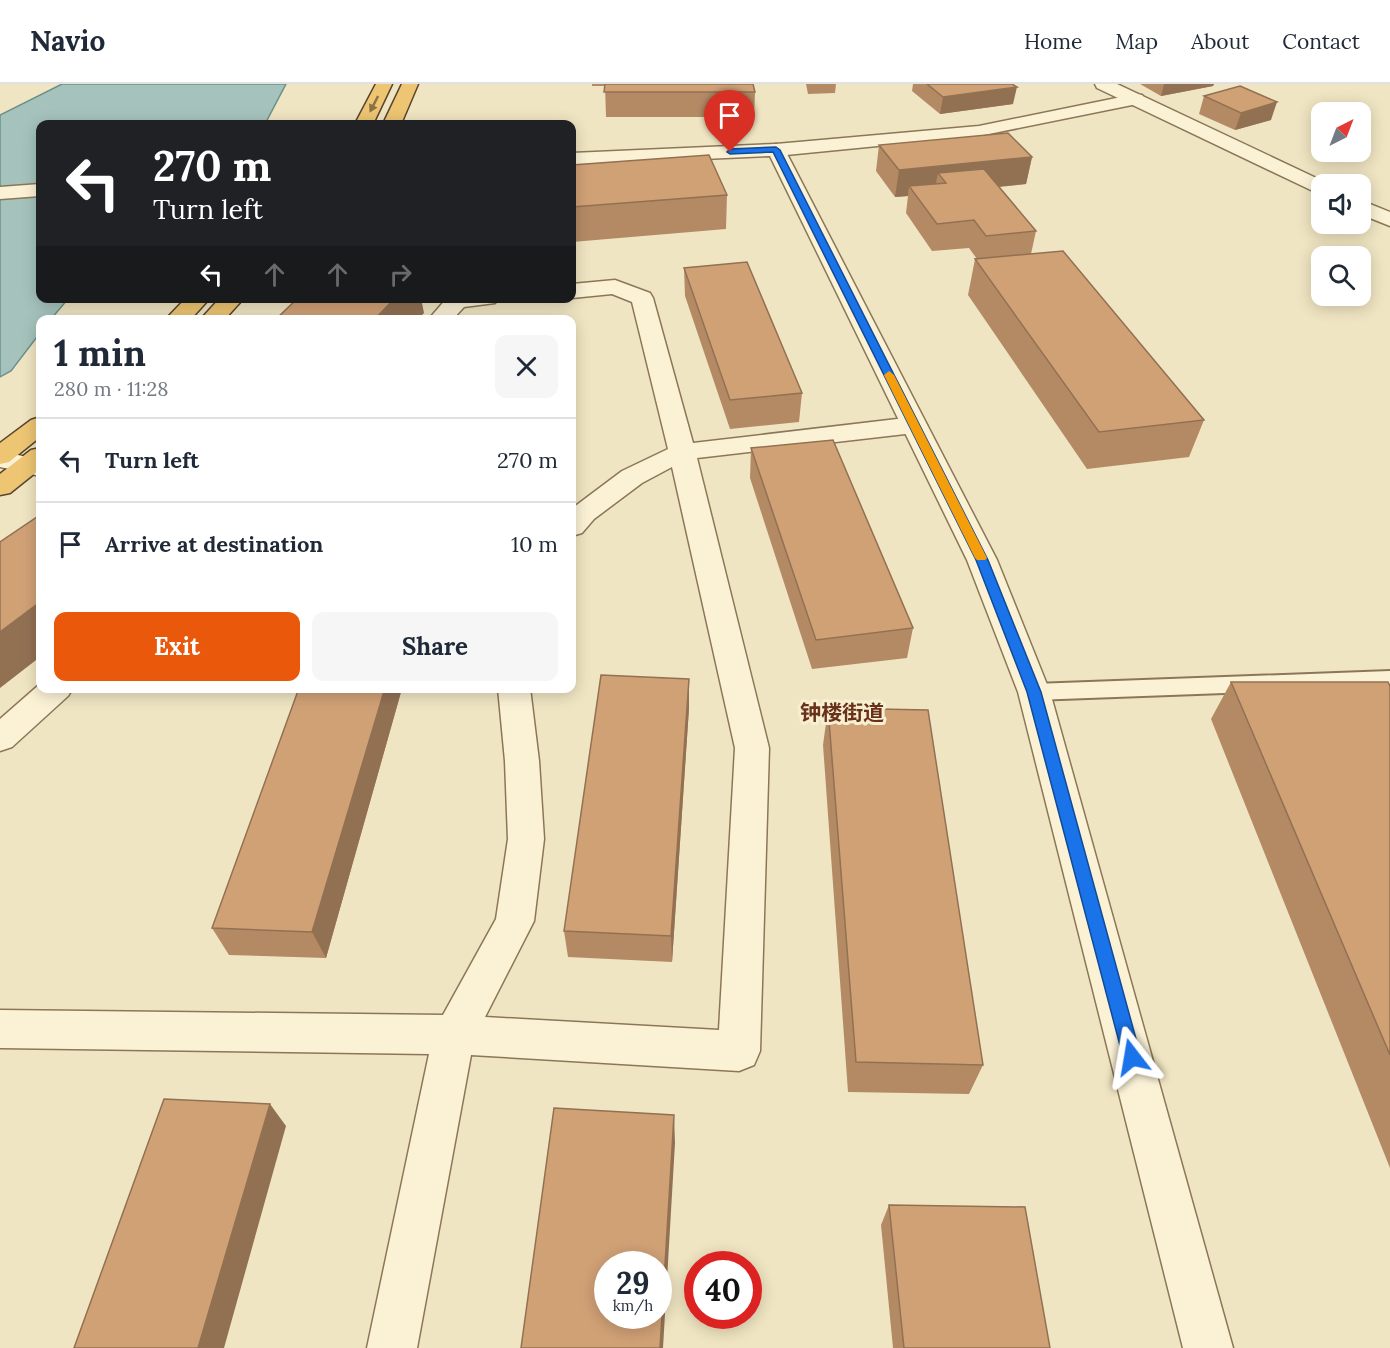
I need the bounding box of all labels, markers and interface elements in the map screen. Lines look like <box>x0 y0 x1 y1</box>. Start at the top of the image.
text: Navio <box>30 23 105 59</box>
text: Home <box>1024 28 1082 55</box>
text: Map <box>1115 28 1158 55</box>
text: About <box>1191 28 1249 55</box>
text: Contact <box>1282 28 1360 55</box>
pin <box>704 90 755 152</box>
one-way arrow <box>369 96 379 113</box>
icon: arrive <box>713 99 746 132</box>
north arrow <box>1311 102 1371 162</box>
map controls <box>1311 102 1371 306</box>
text: 270 m <box>153 139 271 193</box>
icon: left <box>54 144 132 222</box>
button: sound <box>1311 174 1371 234</box>
text: Turn left <box>153 192 263 226</box>
button: search <box>1311 246 1371 306</box>
icon: left <box>195 258 228 291</box>
icon: ahead <box>258 258 291 291</box>
icon: ahead <box>321 258 354 291</box>
icon: right <box>384 258 417 291</box>
text: 1 min <box>54 330 146 376</box>
button: close <box>495 335 558 398</box>
text: 280 m · 11:28 <box>54 376 169 401</box>
icon: left <box>54 444 87 477</box>
text: Turn left <box>105 446 199 474</box>
text: 270 m <box>497 446 558 474</box>
icon: arrive <box>54 528 87 561</box>
text: Arrive at destination <box>105 530 323 558</box>
text: 10 m <box>511 530 558 558</box>
button: Exit <box>54 612 300 681</box>
button: Share <box>312 612 558 681</box>
district label: 钟楼街道 <box>800 699 884 726</box>
position arrow <box>1100 1025 1164 1089</box>
speed limit sign: 40 <box>684 1251 762 1329</box>
text: 29 <box>616 1264 650 1302</box>
text: km/h <box>613 1296 653 1315</box>

